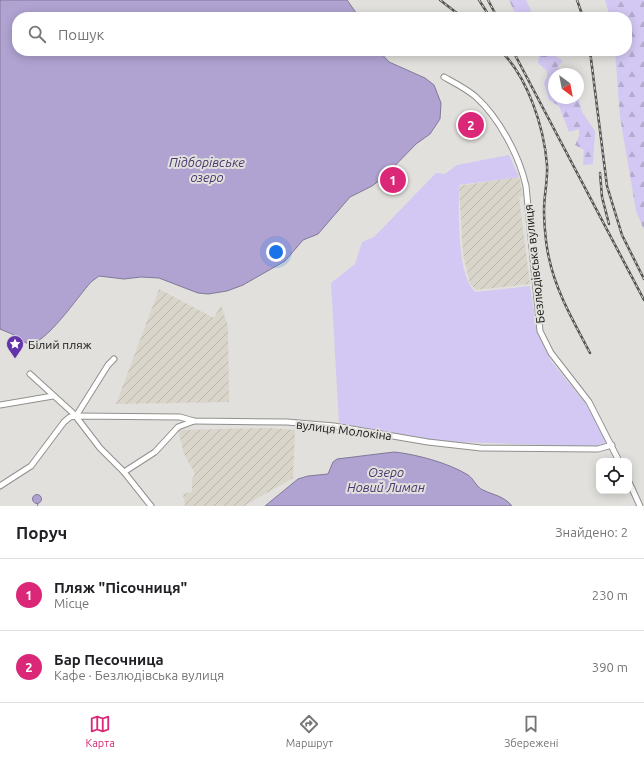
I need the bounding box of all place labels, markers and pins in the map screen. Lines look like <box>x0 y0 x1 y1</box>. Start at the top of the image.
pin: 2 <box>458 110 484 140</box>
pin: 1 <box>380 165 406 195</box>
place icon: Білий пляж <box>5 334 25 359</box>
place label: Білий пляж <box>28 338 92 351</box>

